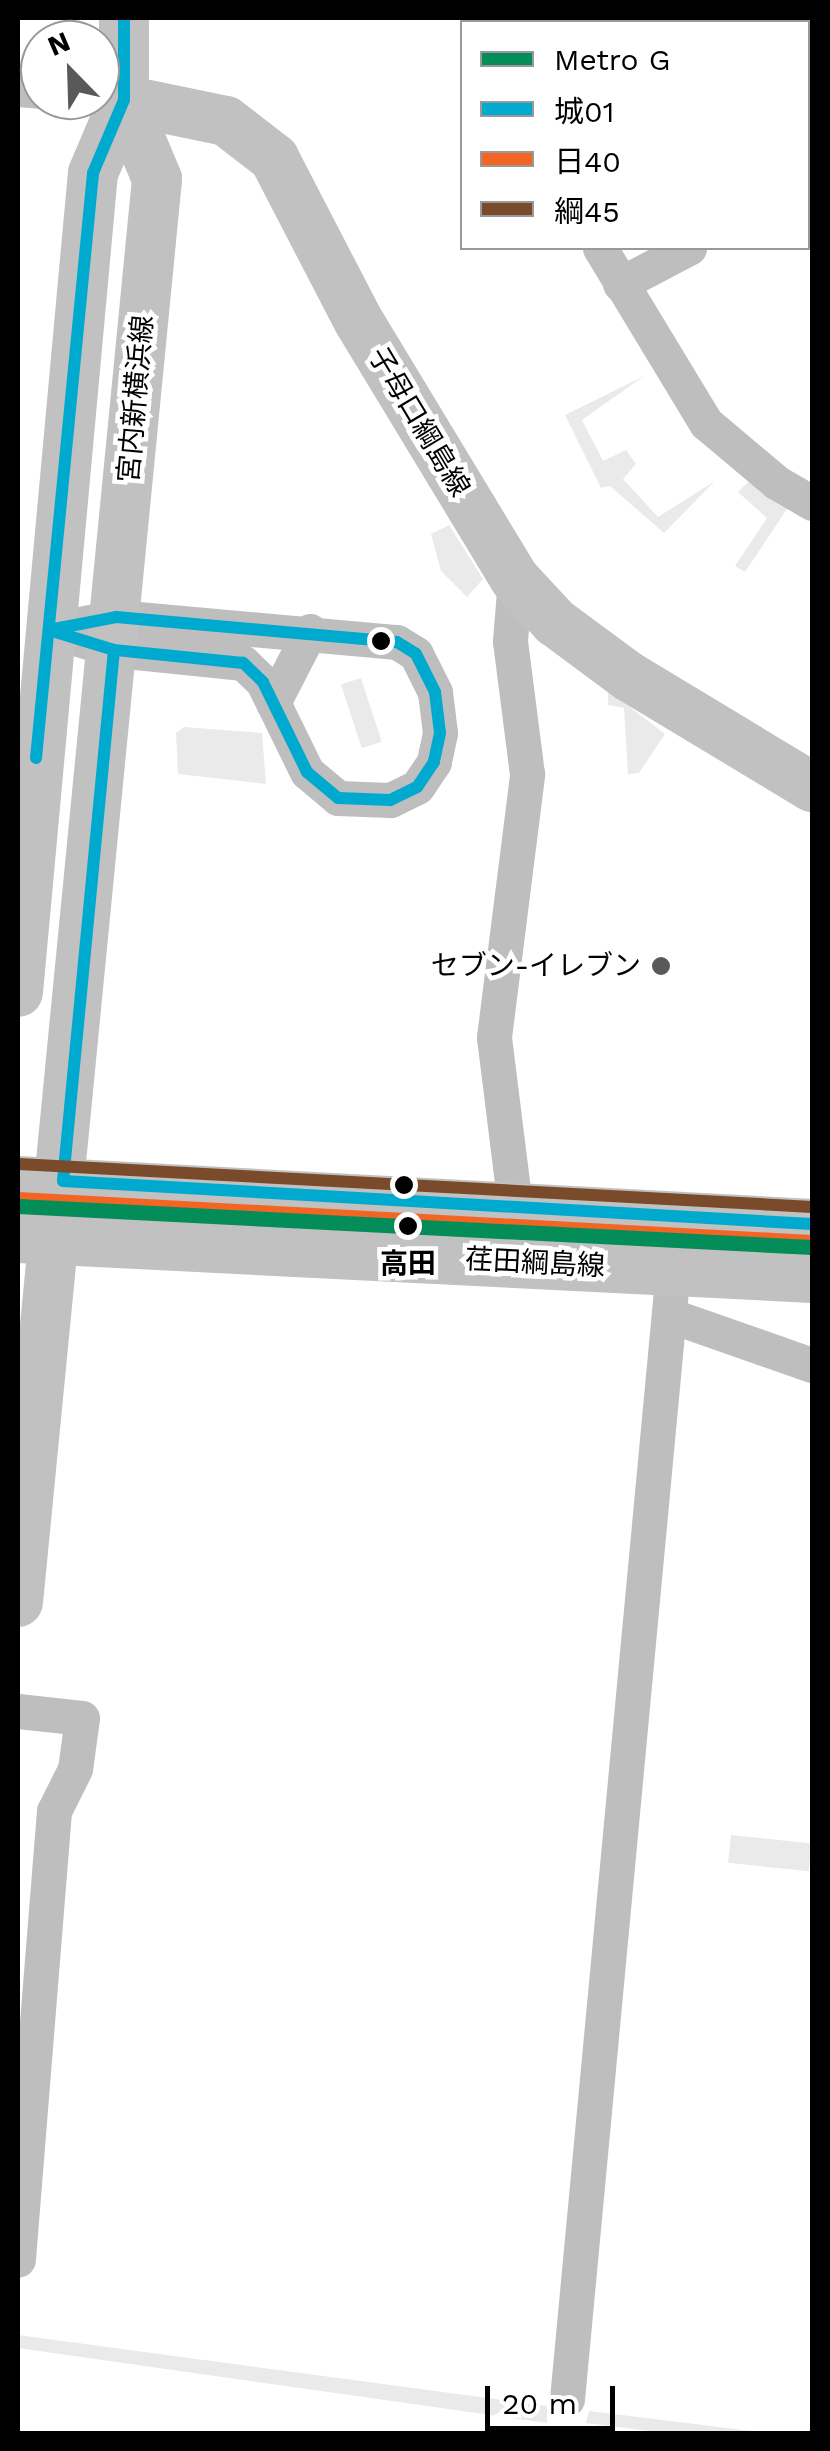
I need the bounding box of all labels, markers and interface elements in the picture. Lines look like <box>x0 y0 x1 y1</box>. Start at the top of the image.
north arrow <box>20 20 120 120</box>
legend <box>460 20 810 250</box>
text: N <box>43 25 75 63</box>
text: Metro G <box>554 42 671 77</box>
text: 城01 <box>554 94 614 129</box>
text: 日40 <box>554 144 621 179</box>
text: 綱45 <box>554 194 620 229</box>
street label: 宮内新横浜線 <box>112 314 160 484</box>
street label: 子母口綱島線 <box>361 341 477 503</box>
unlabelled marker <box>371 631 391 651</box>
place label: セブン-イレブン <box>431 949 641 983</box>
marker: セブン-イレブン <box>650 955 672 977</box>
unlabelled marker <box>394 1175 414 1195</box>
marker: 高田 <box>392 1210 424 1242</box>
street label: 荏田綱島線 <box>464 1243 606 1283</box>
place label: 高田 <box>380 1247 436 1281</box>
scale bar <box>490 2366 620 2428</box>
text: 20 m <box>502 2386 577 2421</box>

